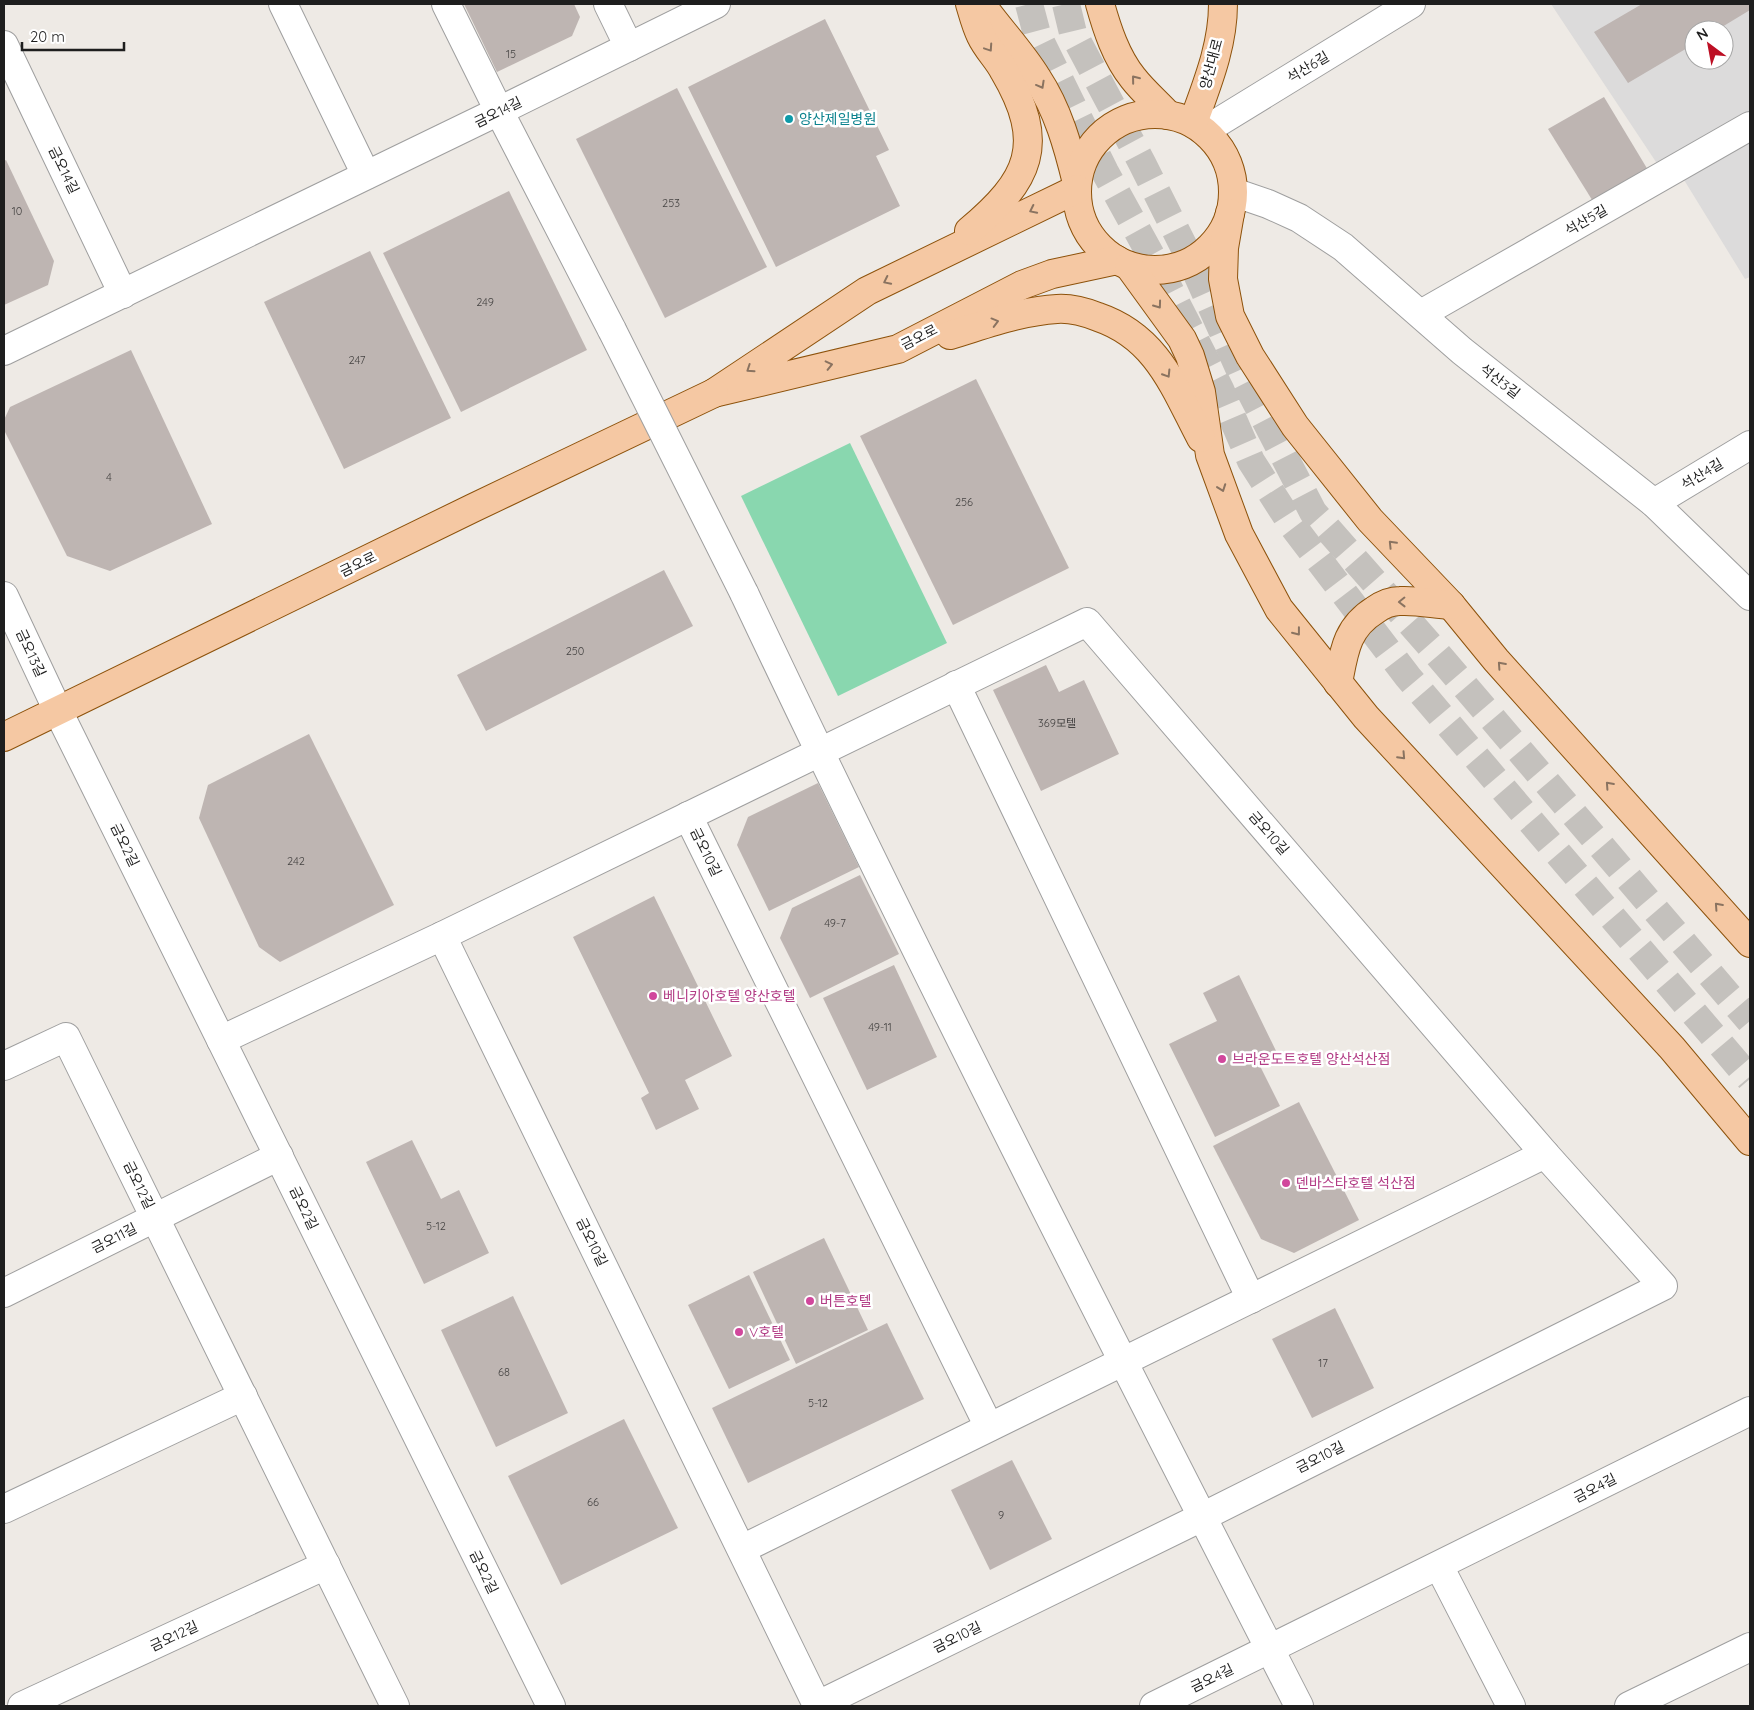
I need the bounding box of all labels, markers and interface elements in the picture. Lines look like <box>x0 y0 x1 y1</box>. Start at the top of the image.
scale bar <box>22 20 125 52</box>
north arrow <box>1684 20 1734 70</box>
text: N <box>1693 24 1711 44</box>
text: 20 m <box>30 27 65 46</box>
street label: 양산대로 <box>1196 37 1226 91</box>
one-way arrow <box>983 42 992 52</box>
house number: 15 <box>506 47 516 61</box>
street label: 석산6길 <box>1284 47 1332 87</box>
one-way arrow <box>1131 75 1140 84</box>
one-way arrow <box>1035 79 1045 88</box>
street label: 금오14길 <box>471 93 525 131</box>
place label: 양산제일병원 <box>799 110 876 128</box>
marker: 양산제일병원 <box>783 113 795 125</box>
street label: 금오14길 <box>45 143 83 197</box>
house number: 253 <box>662 196 680 210</box>
street label: 석산5길 <box>1561 201 1611 239</box>
house number: 10 <box>12 204 22 218</box>
one-way arrow <box>1029 204 1038 214</box>
one-way arrow <box>883 275 892 285</box>
house number: 249 <box>476 295 494 309</box>
one-way arrow <box>1152 299 1161 309</box>
one-way arrow <box>991 317 1000 328</box>
street label: 금오로 <box>898 320 940 354</box>
house number: 247 <box>348 353 366 367</box>
one-way arrow <box>825 360 834 371</box>
street label: 석산3길 <box>1476 360 1524 402</box>
one-way arrow <box>746 363 756 372</box>
one-way arrow <box>1160 369 1170 378</box>
street label: 석산4길 <box>1678 454 1726 494</box>
house number: 4 <box>106 470 112 484</box>
one-way arrow <box>1216 484 1226 492</box>
house number: 256 <box>955 495 973 509</box>
one-way arrow <box>1389 540 1398 549</box>
street label: 금오로 <box>337 547 379 581</box>
one-way arrow <box>1398 597 1406 607</box>
street label: 금오13길 <box>12 626 50 680</box>
one-way arrow <box>1292 626 1301 635</box>
house number: 250 <box>566 644 584 658</box>
one-way arrow <box>1497 661 1506 670</box>
house number: 369모텔 <box>1038 716 1076 730</box>
one-way arrow <box>1396 750 1405 759</box>
one-way arrow <box>1606 782 1615 791</box>
street label: 금오10길 <box>1245 807 1293 859</box>
street label: 금오2길 <box>107 820 143 870</box>
street label: 금오10길 <box>686 825 726 879</box>
house number: 242 <box>287 854 305 868</box>
one-way arrow <box>1715 903 1724 912</box>
house number: 49-7 <box>824 916 846 930</box>
place label: 베니키아호텔 양산호텔 <box>663 987 796 1005</box>
marker: 베니키아호텔 양산호텔 <box>647 990 659 1002</box>
house number: 49-11 <box>868 1020 892 1034</box>
place label: 브라운도트호텔 양산석산점 <box>1232 1050 1390 1068</box>
marker: 브라운도트호텔 양산석산점 <box>1216 1053 1228 1065</box>
street label: 금오12길 <box>120 1158 158 1212</box>
place label: 덴바스타호텔 석산점 <box>1296 1174 1416 1192</box>
marker: 덴바스타호텔 석산점 <box>1280 1177 1292 1189</box>
street label: 금오2길 <box>286 1183 322 1233</box>
street label: 금오10길 <box>572 1215 612 1269</box>
street label: 금오11길 <box>88 1219 140 1257</box>
house number: 5-12 <box>426 1219 446 1233</box>
place label: 버튼호텔 <box>820 1292 872 1310</box>
marker: 버튼호텔 <box>804 1295 816 1307</box>
place label: V호텔 <box>749 1323 784 1341</box>
marker: V호텔 <box>733 1326 745 1338</box>
house number: 17 <box>1318 1356 1328 1370</box>
house number: 68 <box>498 1365 510 1379</box>
house number: 5-12 <box>808 1396 828 1410</box>
street label: 금오10길 <box>1293 1437 1347 1477</box>
street label: 금오4길 <box>1570 1470 1620 1506</box>
house number: 66 <box>587 1495 599 1509</box>
house number: 9 <box>998 1508 1004 1522</box>
street label: 금오2길 <box>466 1547 502 1597</box>
street label: 금오12길 <box>147 1617 201 1655</box>
street label: 금오10길 <box>930 1617 984 1657</box>
street label: 금오4길 <box>1187 1660 1237 1696</box>

